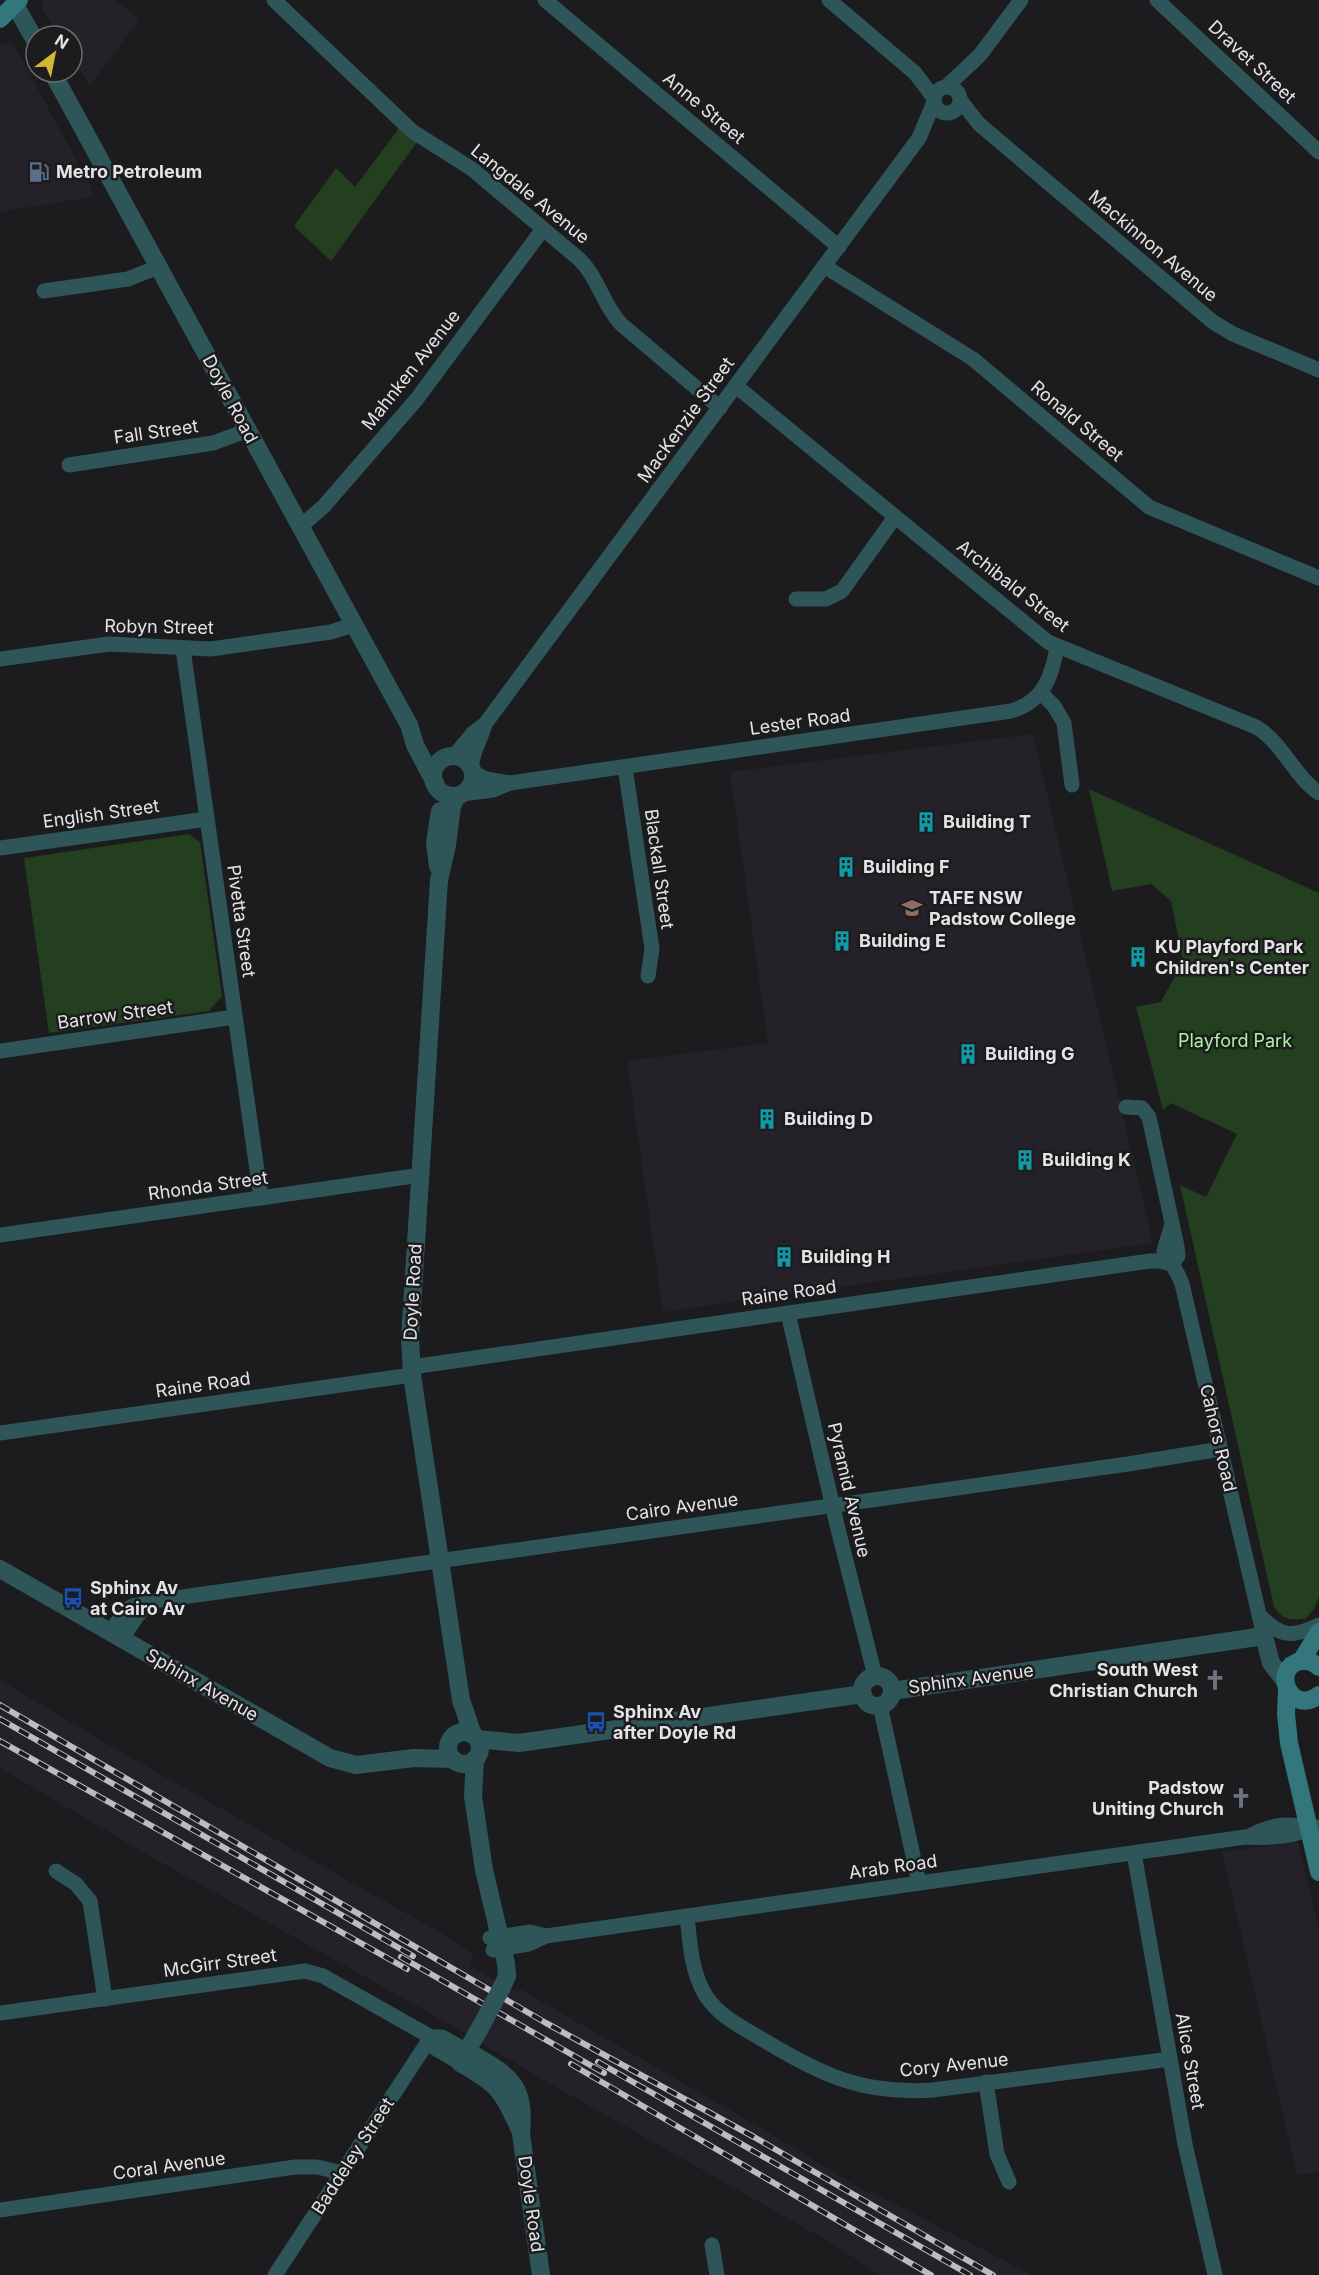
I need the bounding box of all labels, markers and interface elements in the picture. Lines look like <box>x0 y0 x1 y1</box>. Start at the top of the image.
street label: Dravet Street <box>1204 16 1300 107</box>
north arrow <box>24 24 84 84</box>
text: N <box>51 30 72 53</box>
street label: Anne Street <box>659 67 749 148</box>
street label: Langdale Avenue <box>467 139 594 248</box>
fuel station icon: Metro Petroleum <box>27 160 51 184</box>
place label: Metro Petroleum <box>56 161 202 182</box>
street label: Mackinnon Avenue <box>1085 186 1222 306</box>
street label: Mahnken Avenue <box>357 305 464 434</box>
street label: Doyle Road <box>198 351 262 447</box>
street label: MacKenzie Street <box>633 353 738 486</box>
street label: Ronald Street <box>1027 376 1128 465</box>
street label: Fall Street <box>112 415 200 448</box>
street label: Archibald Street <box>953 535 1074 636</box>
street label: Robyn Street <box>104 615 214 638</box>
street label: Lester Road <box>748 704 852 739</box>
street label: English Street <box>41 795 161 832</box>
street label: Blackall Street <box>641 808 678 930</box>
building icon: Building T <box>914 810 938 834</box>
place label: Building T <box>943 811 1031 832</box>
building icon: Building F <box>834 855 858 879</box>
place label: Building F <box>863 856 950 877</box>
street label: Pivetta Street <box>223 863 260 979</box>
place label: TAFE NSW Padstow College <box>929 887 1076 929</box>
school or university icon: TAFE NSW Padstow College <box>900 896 924 920</box>
building icon: Building E <box>830 929 854 953</box>
place label: Building E <box>859 930 946 951</box>
place label: KU Playford Park Children's Center <box>1155 936 1309 978</box>
building icon: KU Playford Park Children's Center <box>1126 945 1150 969</box>
street label: Barrow Street <box>56 996 174 1033</box>
park label: Playford Park <box>1178 1030 1292 1051</box>
building icon: Building G <box>956 1042 980 1066</box>
place label: Building G <box>985 1043 1074 1064</box>
building icon: Building D <box>755 1107 779 1131</box>
place label: Building D <box>784 1108 873 1129</box>
building icon: Building K <box>1013 1148 1037 1172</box>
place label: Building K <box>1042 1149 1131 1170</box>
street label: Rhonda Street <box>147 1167 269 1204</box>
street label: Doyle Road <box>399 1243 426 1341</box>
building icon: Building H <box>772 1245 796 1269</box>
place label: Building H <box>801 1246 890 1267</box>
street label: Raine Road <box>740 1275 838 1310</box>
street label: Raine Road <box>154 1367 252 1402</box>
street label: Cahors Road <box>1196 1382 1241 1494</box>
street label: Pyramid Avenue <box>824 1420 875 1559</box>
street label: Cairo Avenue <box>624 1488 739 1525</box>
place label: Sphinx Av at Cairo Av <box>90 1577 185 1619</box>
bus stop icon: Sphinx Av at Cairo Av <box>61 1586 85 1610</box>
street label: Sphinx Avenue <box>142 1644 262 1725</box>
street label: Sphinx Avenue <box>907 1659 1035 1698</box>
place label: South West Christian Church <box>1049 1659 1198 1701</box>
church icon: South West Christian Church <box>1203 1668 1227 1692</box>
place label: Sphinx Av after Doyle Rd <box>613 1701 736 1743</box>
bus stop icon: Sphinx Av after Doyle Rd <box>584 1710 608 1734</box>
place label: Padstow Uniting Church <box>1092 1777 1225 1819</box>
church icon: Padstow Uniting Church <box>1229 1786 1253 1810</box>
street label: Arab Road <box>847 1850 938 1883</box>
street label: McGirr Street <box>162 1944 278 1981</box>
street label: Alice Street <box>1172 2011 1209 2111</box>
street label: Cory Avenue <box>898 2048 1009 2081</box>
street label: Baddeley Street <box>307 2093 398 2218</box>
street label: Coral Avenue <box>111 2147 227 2184</box>
street label: Doyle Road <box>514 2154 549 2253</box>

